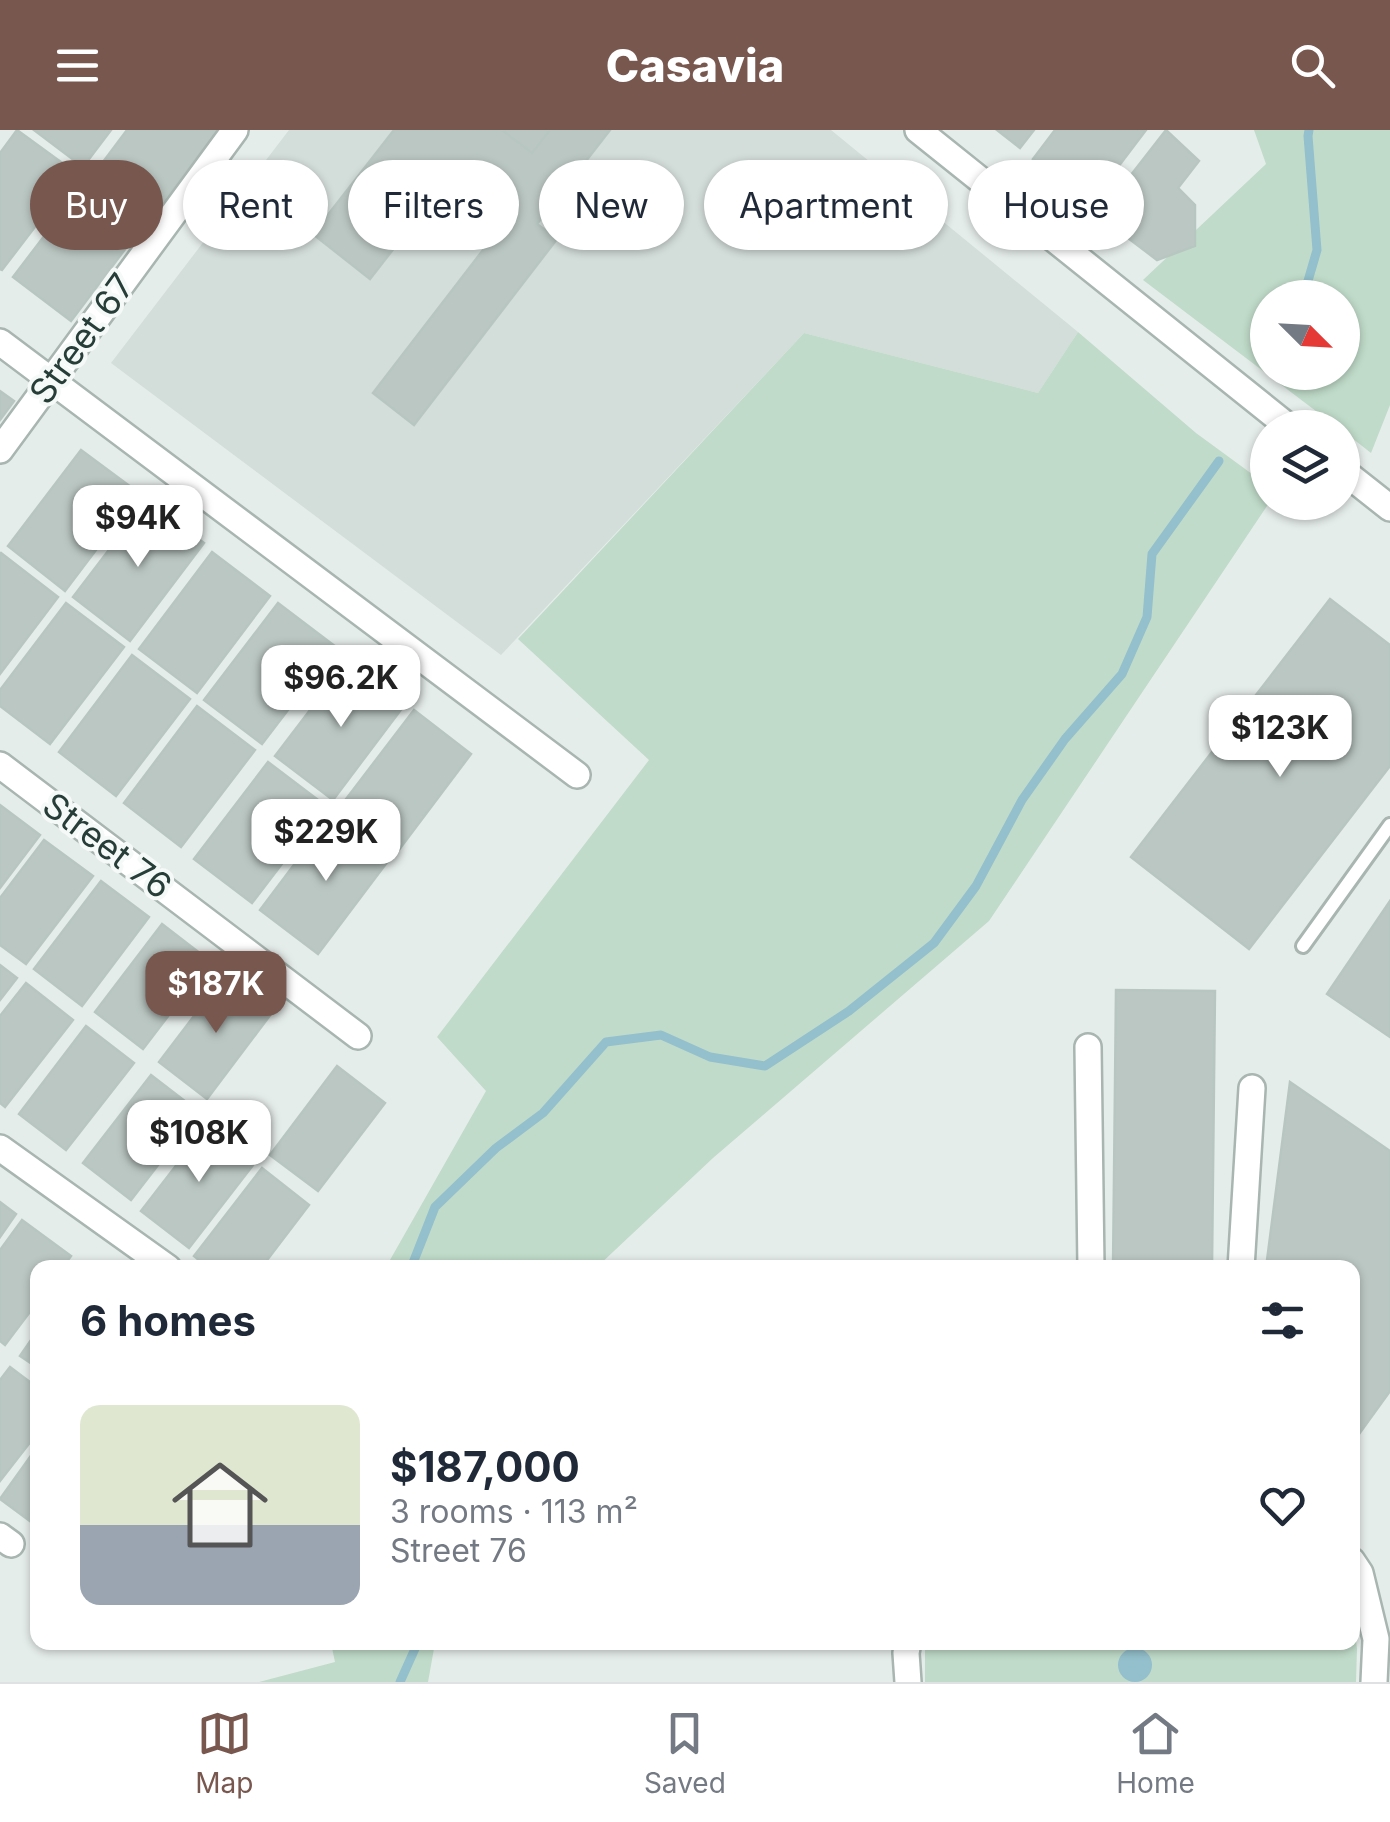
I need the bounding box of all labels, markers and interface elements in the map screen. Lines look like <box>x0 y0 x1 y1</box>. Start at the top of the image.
icon: menu <box>50 38 105 93</box>
text: Casavia <box>606 38 784 93</box>
icon: search <box>1285 38 1340 93</box>
chip: Buy <box>30 160 163 250</box>
chip: Rent <box>183 160 328 250</box>
chip: Filters <box>348 160 519 250</box>
chip: New <box>539 160 684 250</box>
chip: Apartment <box>704 160 948 250</box>
chip: House <box>968 160 1144 250</box>
street label: Street 67 <box>20 265 142 411</box>
north arrow <box>1250 280 1360 390</box>
map controls <box>1250 280 1360 520</box>
button: layers <box>1250 410 1360 520</box>
pin: $94K <box>79 485 197 570</box>
text: $94K <box>95 498 181 537</box>
pin: $96.2K <box>260 645 422 730</box>
text: $96.2K <box>283 658 399 697</box>
pin: $123K <box>1210 695 1350 780</box>
text: $123K <box>1231 708 1329 747</box>
street label: Street 76 <box>35 783 180 907</box>
pin: $229K <box>256 799 396 884</box>
text: $229K <box>273 812 379 851</box>
pin: $187K <box>146 951 286 1036</box>
text: $187K <box>167 964 265 1003</box>
pin: $108K <box>129 1100 269 1185</box>
text: $108K <box>149 1113 249 1152</box>
icon: filters <box>1255 1293 1310 1348</box>
text: 6 homes <box>80 1295 256 1346</box>
text: $187,000 <box>390 1441 580 1492</box>
icon: home <box>160 1445 280 1565</box>
icon: heart <box>1255 1478 1310 1533</box>
text: 3 rooms · 113 m² <box>390 1492 638 1531</box>
text: Street 76 <box>390 1531 527 1570</box>
tab: Map <box>195 1706 253 1800</box>
tab: Saved <box>644 1706 726 1800</box>
tab: Home <box>1116 1706 1195 1800</box>

